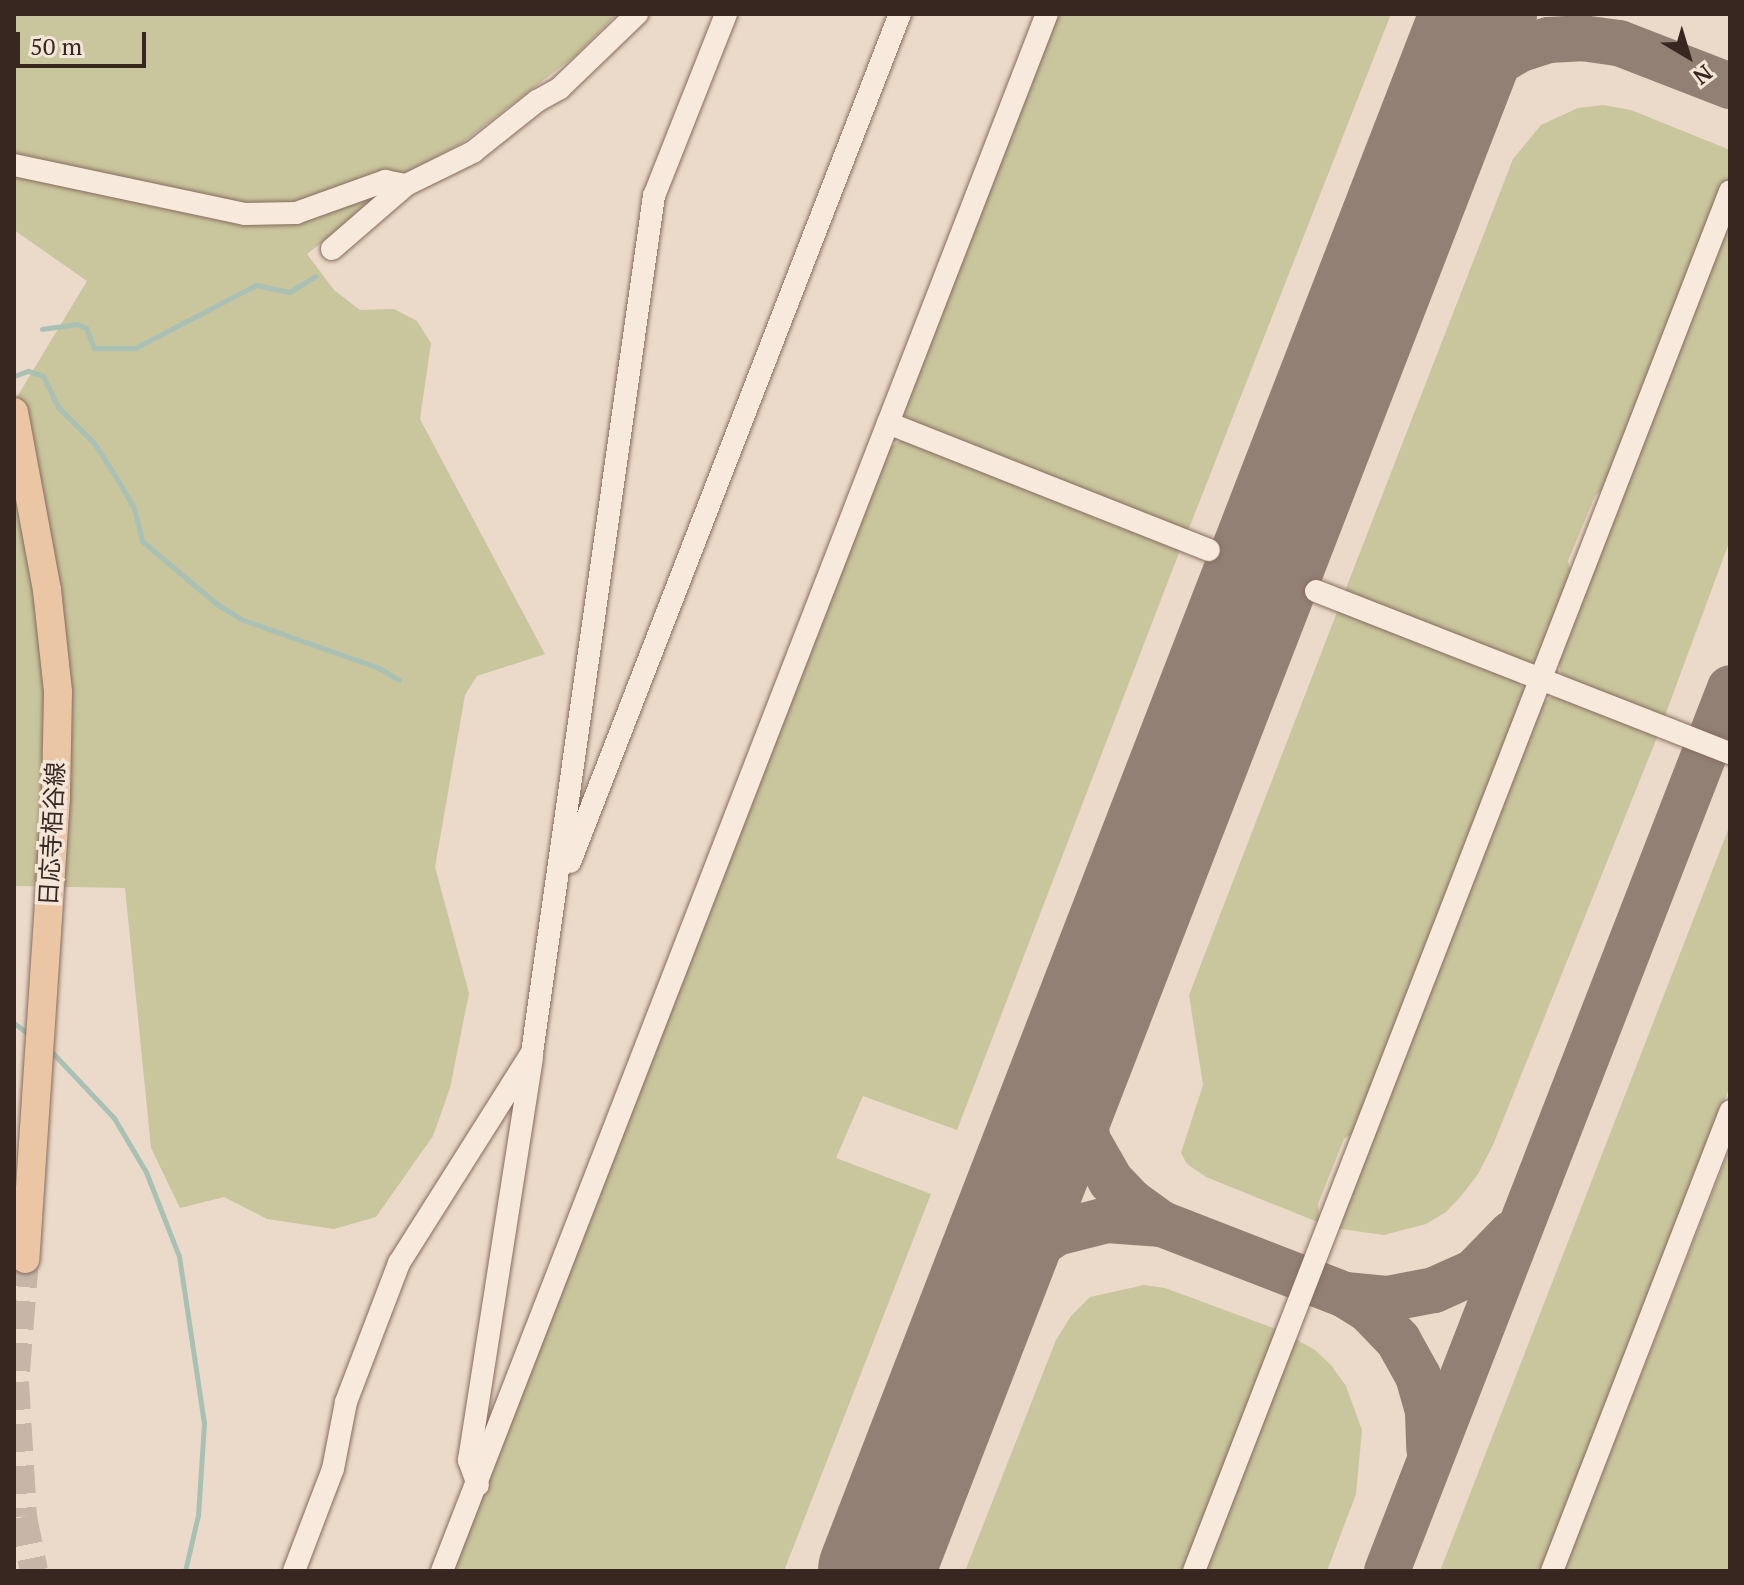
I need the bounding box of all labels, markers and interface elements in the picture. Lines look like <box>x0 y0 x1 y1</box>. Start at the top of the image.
scale bar <box>20 16 150 66</box>
north arrow <box>1648 16 1728 96</box>
text: 50 m <box>30 30 82 62</box>
text: N <box>1688 59 1719 92</box>
street label: 日応寺栢谷線 <box>34 761 70 907</box>

